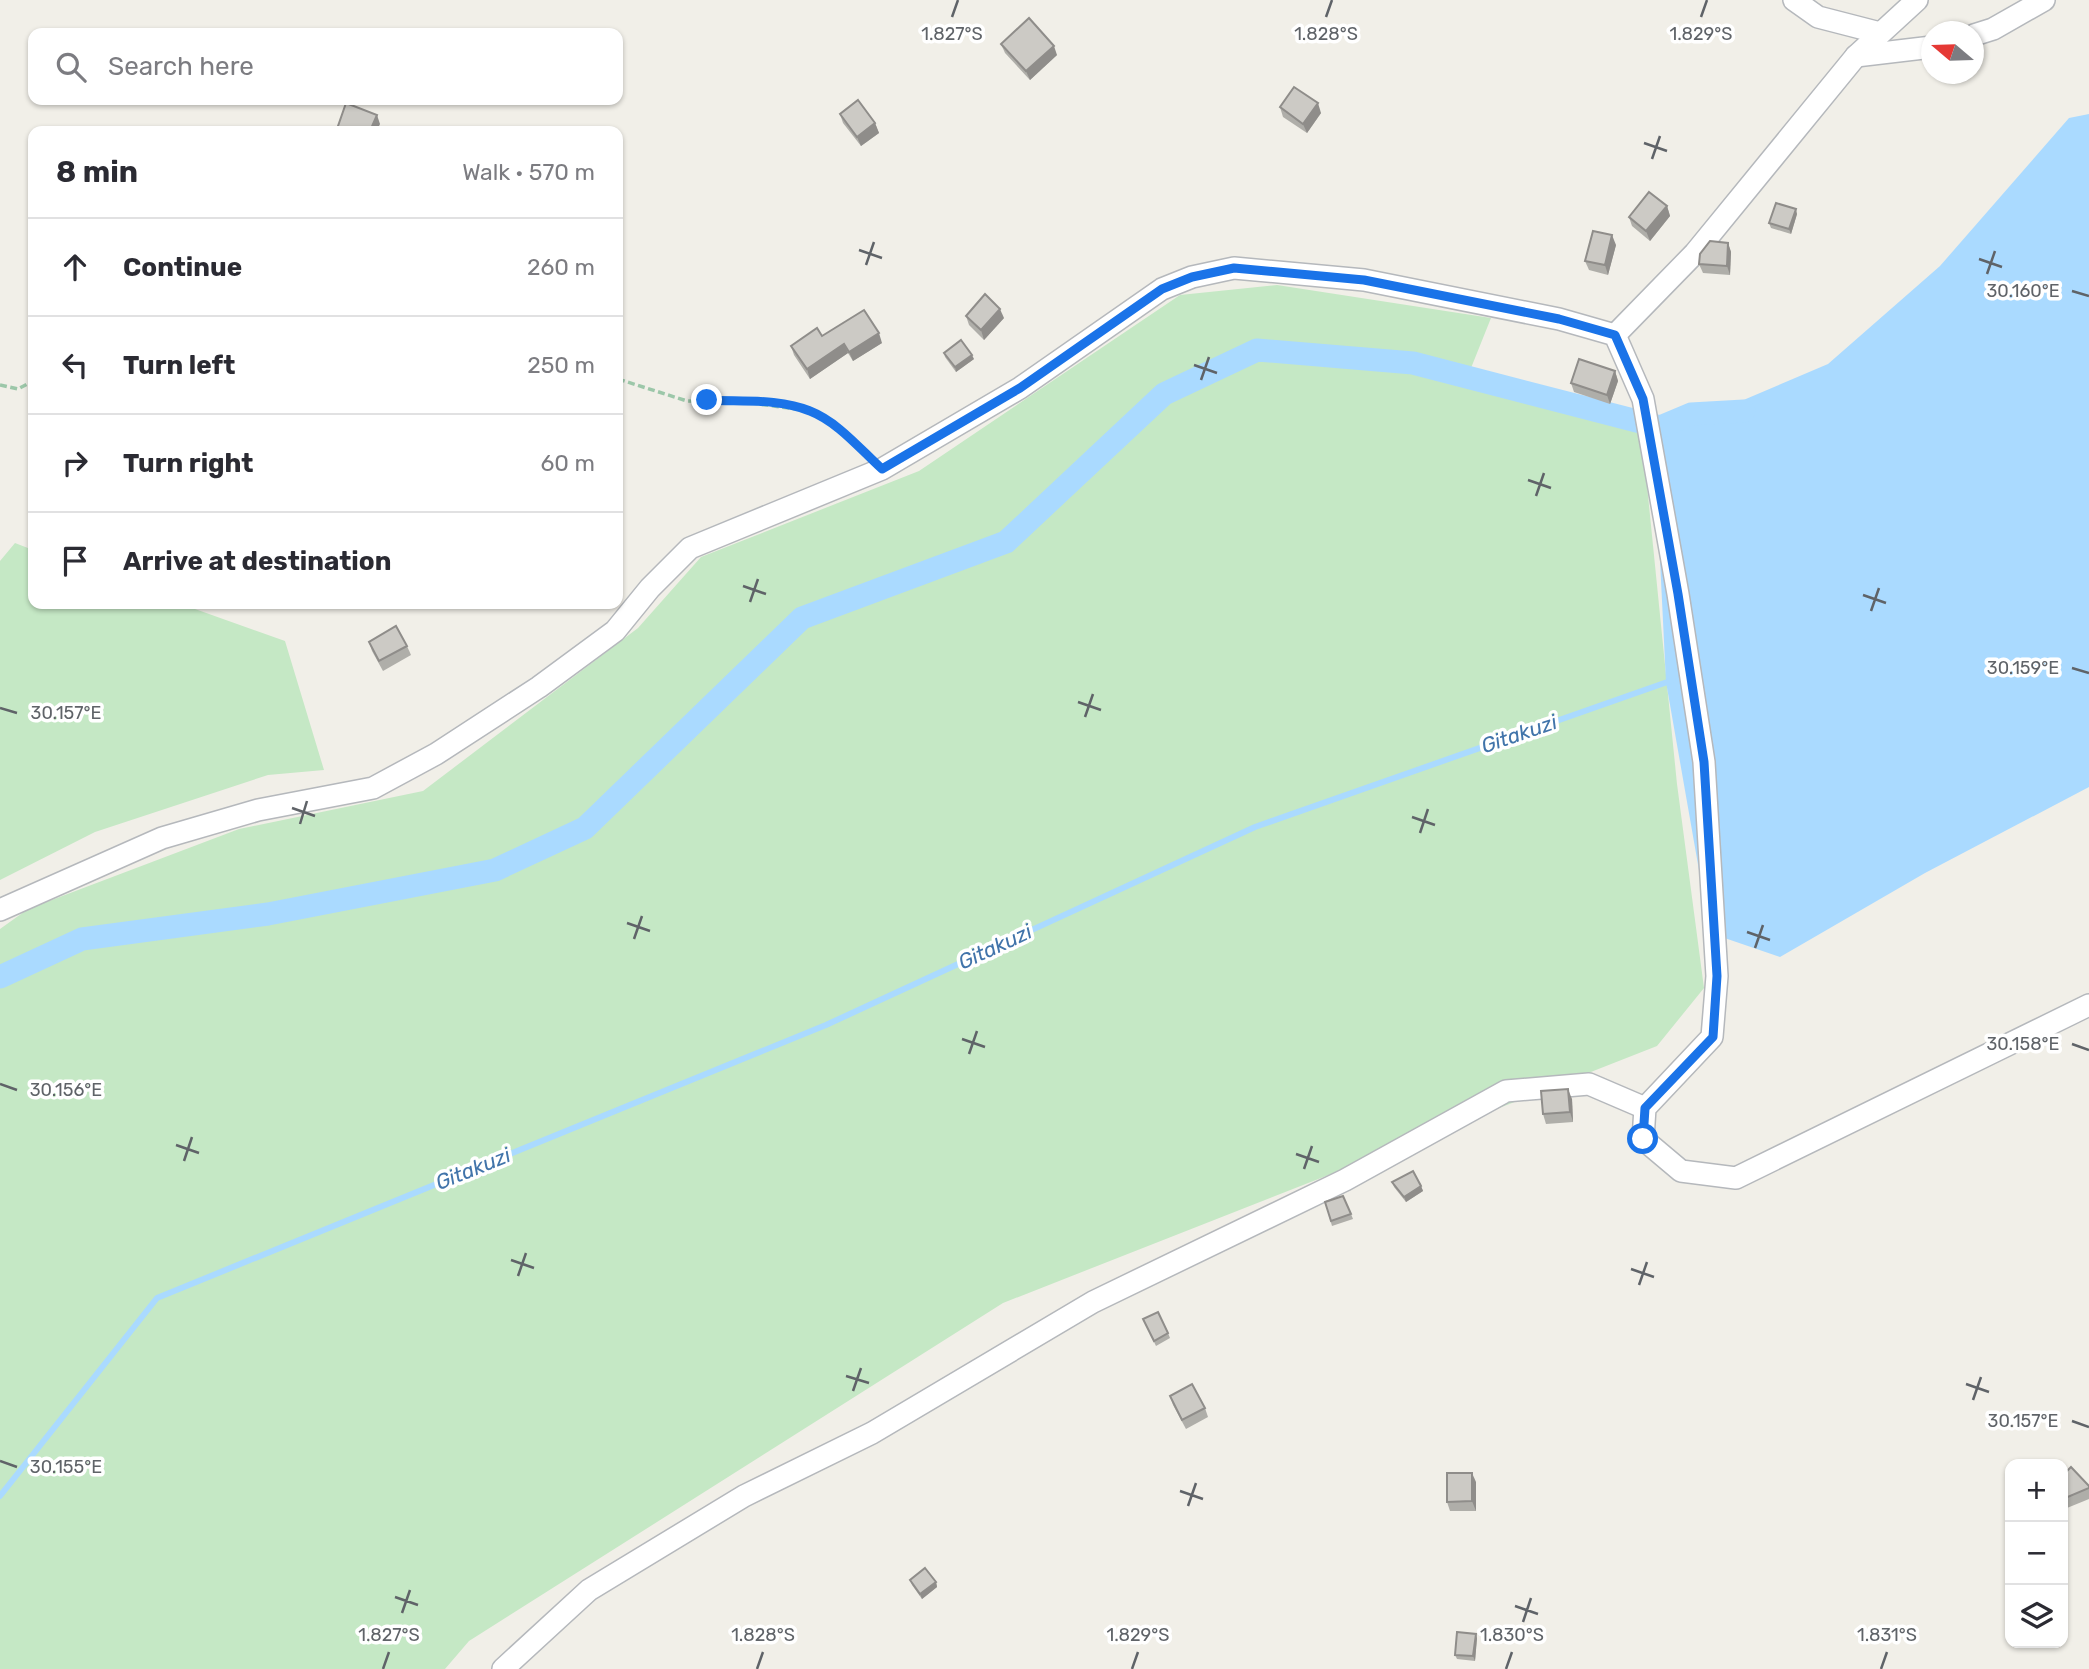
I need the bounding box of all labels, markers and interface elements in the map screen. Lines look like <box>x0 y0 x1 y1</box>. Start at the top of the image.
north arrow <box>1921 21 1984 84</box>
text: 1.827°S <box>921 23 983 45</box>
text: 1.828°S <box>1294 23 1358 45</box>
text: 1.829°S <box>1670 23 1732 45</box>
search box <box>28 28 623 105</box>
icon: search <box>52 48 90 86</box>
text: Search here <box>108 51 254 82</box>
text: 8 min <box>56 154 138 190</box>
text: Walk · 570 m <box>462 158 595 186</box>
icon: ahead <box>56 248 94 286</box>
text: Continue <box>123 252 242 283</box>
text: 260 m <box>527 253 595 281</box>
text: 30.160°E <box>1986 280 2060 302</box>
icon: left <box>56 346 94 384</box>
text: Turn left <box>123 350 235 381</box>
text: 250 m <box>527 351 595 379</box>
route end <box>691 384 722 415</box>
icon: right <box>56 444 94 482</box>
text: Turn right <box>123 448 253 479</box>
text: 60 m <box>540 449 595 477</box>
icon: arrive <box>56 542 94 580</box>
text: Arrive at destination <box>123 546 391 577</box>
text: 30.159°E <box>1987 657 2059 679</box>
text: 30.157°E <box>31 702 101 724</box>
water label: Gitakuzi <box>1477 709 1561 758</box>
water label: Gitakuzi <box>954 918 1037 975</box>
text: 30.158°E <box>1986 1033 2060 1055</box>
text: 30.156°E <box>30 1079 102 1101</box>
route start <box>1627 1123 1658 1154</box>
water label: Gitakuzi <box>432 1142 515 1195</box>
text: 30.157°E <box>1988 1410 2058 1432</box>
text: 30.155°E <box>30 1456 102 1478</box>
map controls <box>2005 1459 2068 1648</box>
button: + <box>2005 1459 2068 1522</box>
button: − <box>2005 1522 2068 1585</box>
button: layers <box>2005 1585 2068 1648</box>
text: 1.827°S <box>358 1624 420 1646</box>
text: 1.828°S <box>731 1624 795 1646</box>
text: 1.829°S <box>1107 1624 1169 1646</box>
text: 1.830°S <box>1480 1624 1544 1646</box>
text: 1.831°S <box>1857 1624 1917 1646</box>

